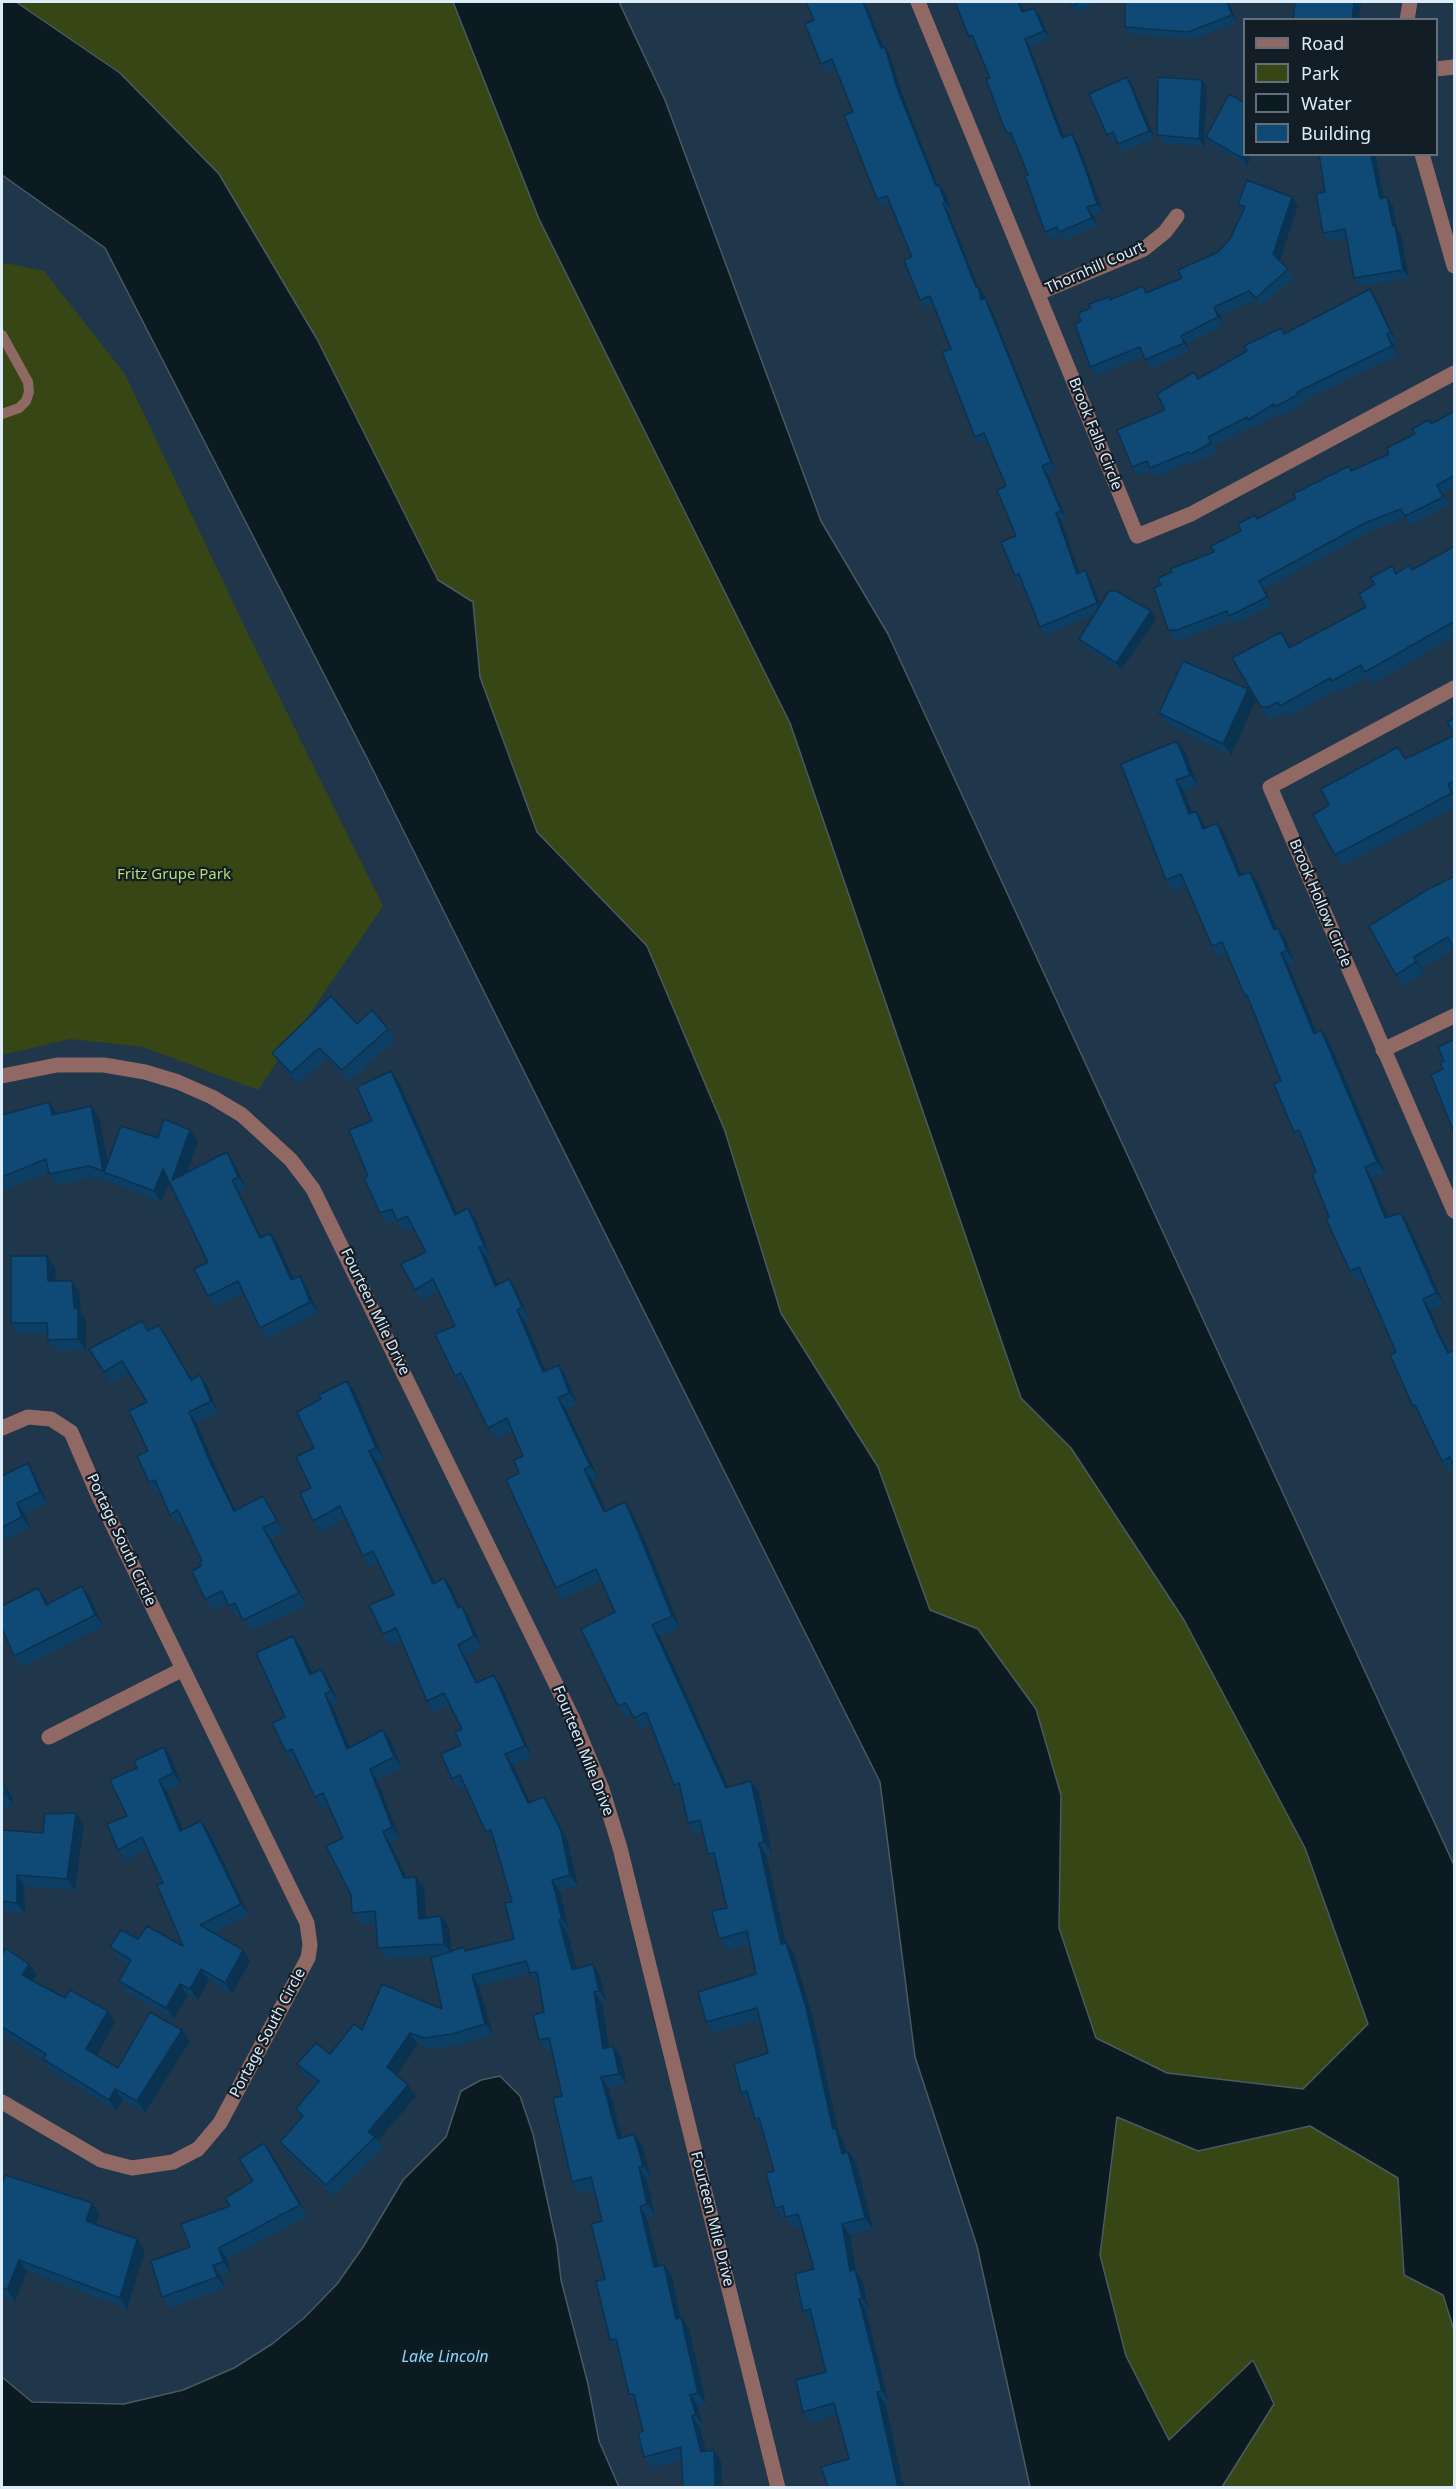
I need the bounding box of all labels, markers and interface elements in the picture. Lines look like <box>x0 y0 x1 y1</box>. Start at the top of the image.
legend <box>1243 18 1438 156</box>
text: Road <box>1301 31 1344 55</box>
text: Park <box>1301 61 1339 85</box>
text: Water <box>1301 91 1352 115</box>
text: Building <box>1301 121 1371 145</box>
street label: Thornhill Court <box>1043 238 1147 298</box>
street label: Brook Falls Circle <box>1064 375 1126 493</box>
street label: Brook Hollow Circle <box>1285 836 1355 970</box>
park label: Fritz Grupe Park <box>117 866 231 884</box>
street label: Fourteen Mile Drive <box>337 1246 413 1378</box>
street label: Portage South Circle <box>82 1471 160 1609</box>
street label: Fourteen Mile Drive <box>549 1683 617 1819</box>
street label: Portage South Circle <box>226 1965 310 2101</box>
street label: Fourteen Mile Drive <box>686 2150 738 2288</box>
water label: Lake Lincoln <box>401 2347 489 2367</box>

